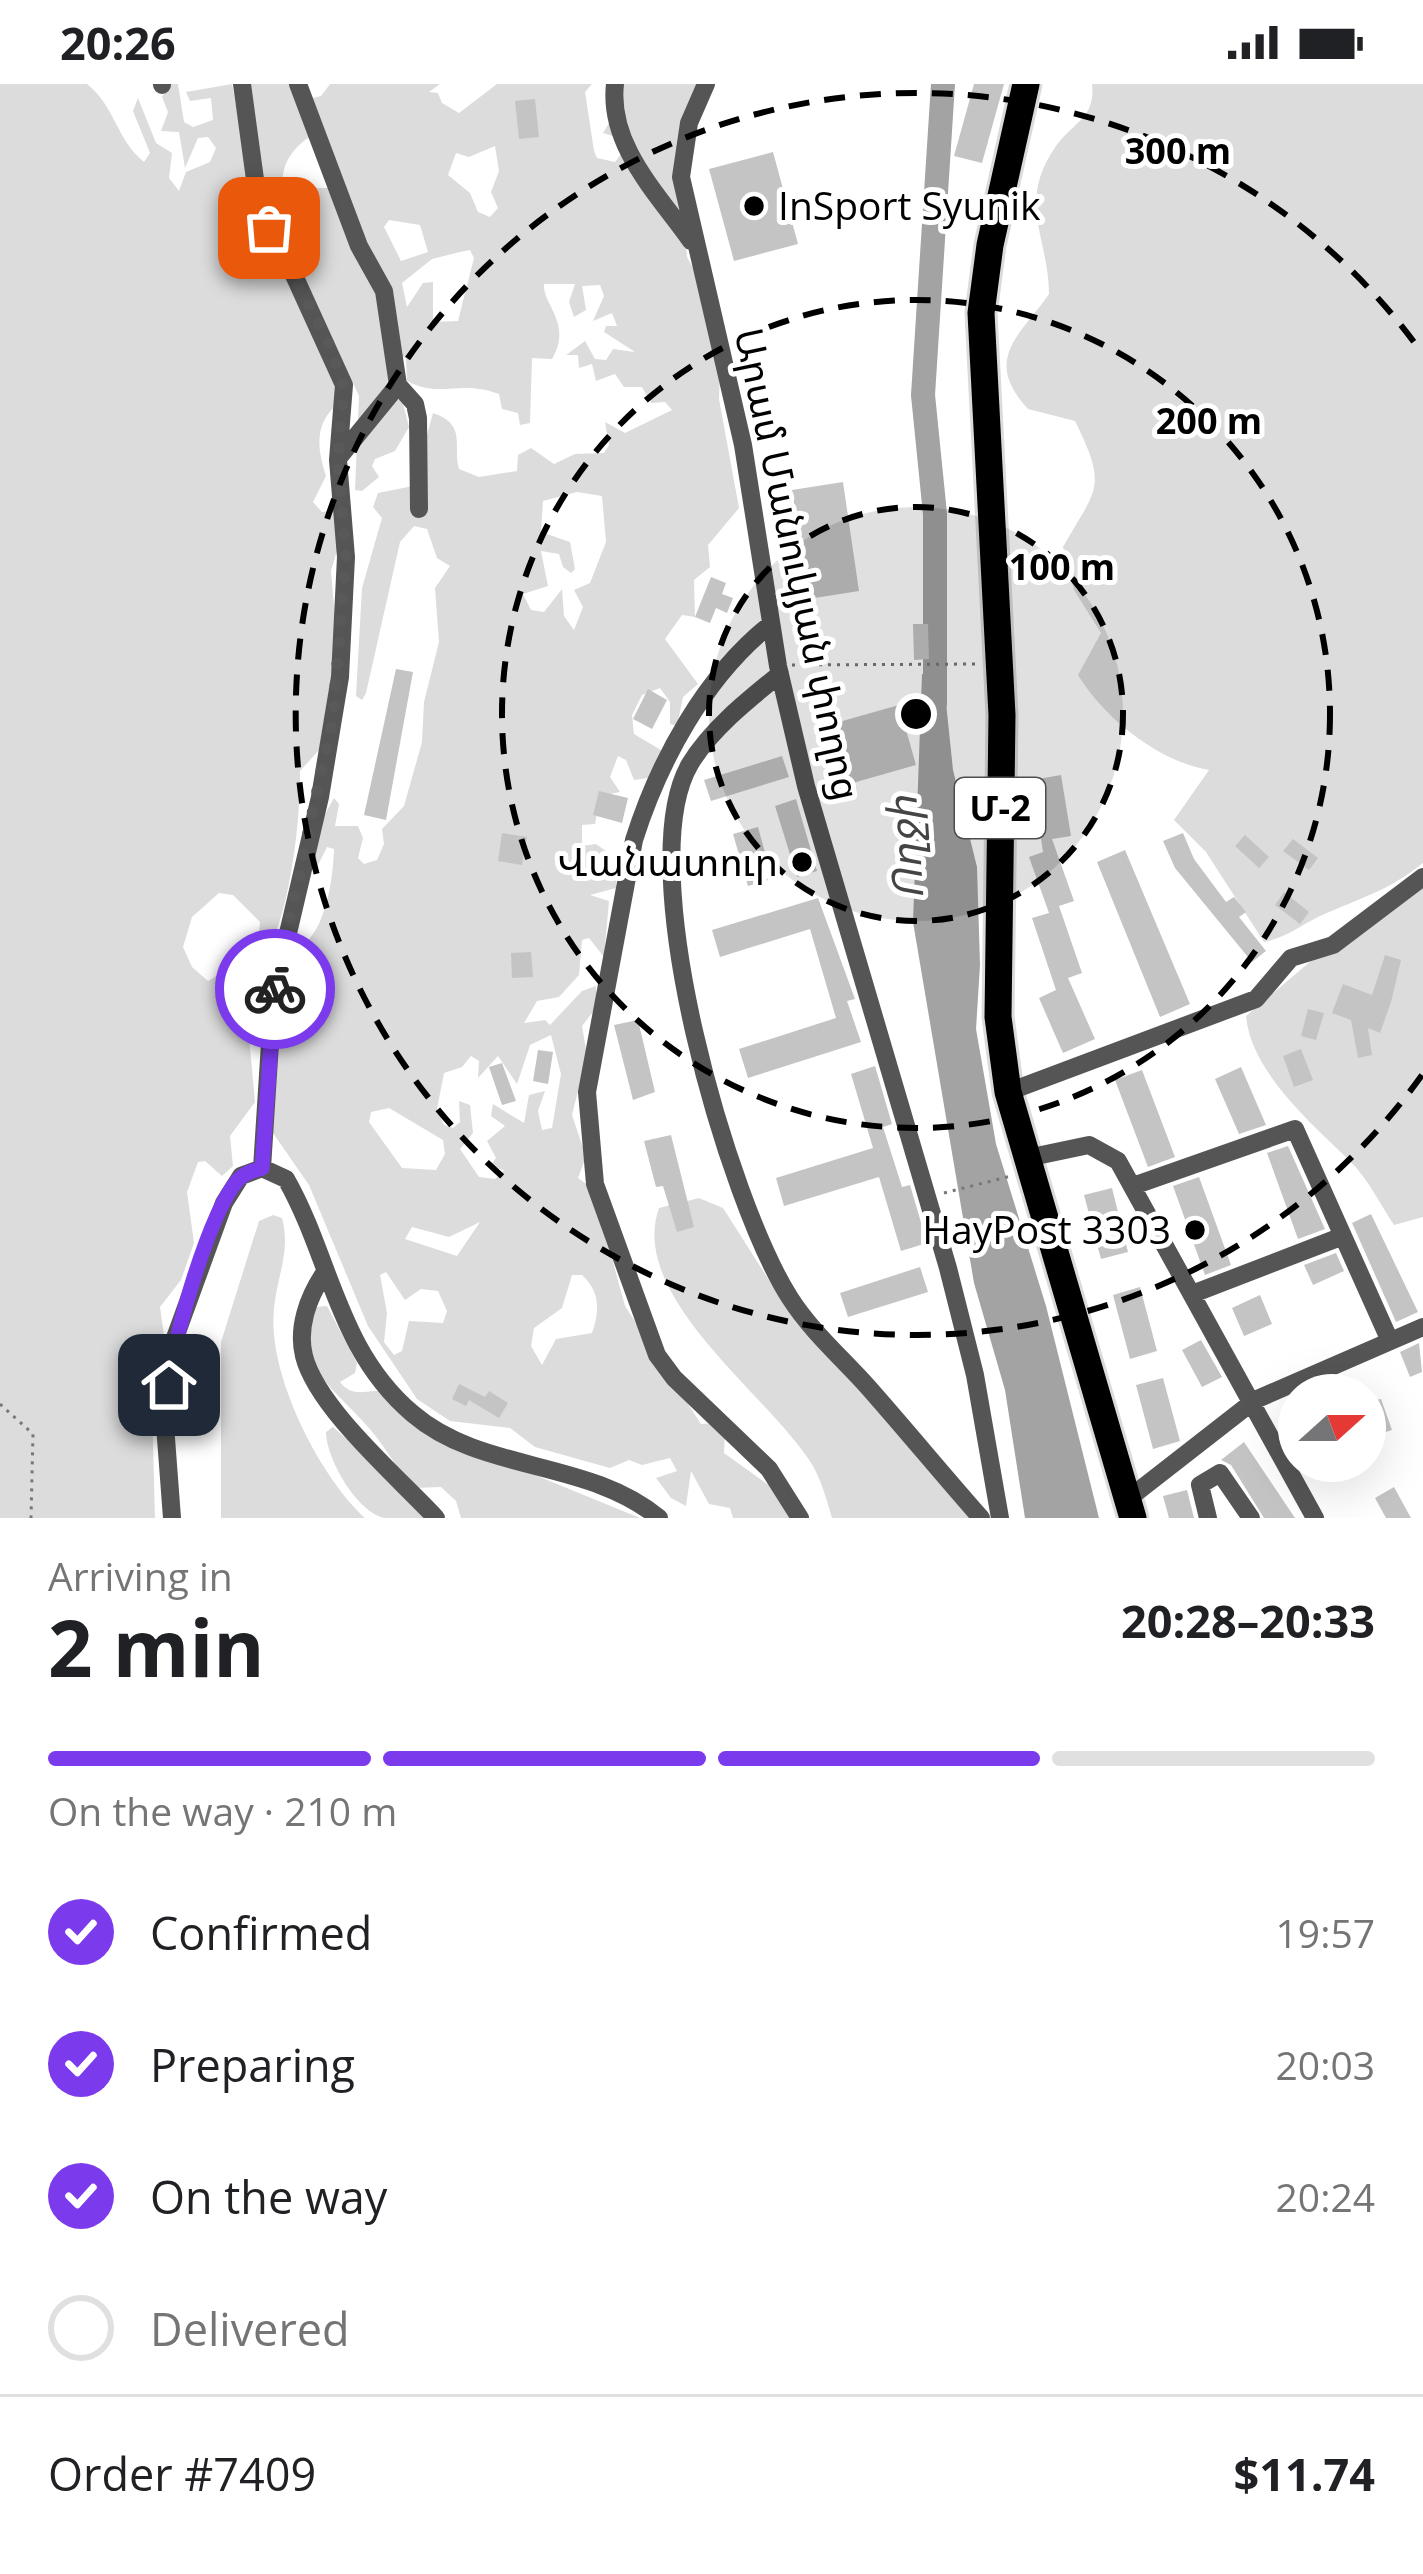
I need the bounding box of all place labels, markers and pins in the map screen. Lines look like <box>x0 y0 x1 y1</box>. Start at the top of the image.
pin <box>218 177 320 279</box>
place label: InSport Syunik <box>778 178 1041 231</box>
marker: InSport Syunik <box>741 193 767 219</box>
centre of rings <box>895 693 937 735</box>
place label: Վանատուր <box>557 834 778 887</box>
marker: Վանատուր <box>789 849 815 875</box>
place label: HayPost 3303 <box>922 1202 1171 1255</box>
marker: HayPost 3303 <box>1182 1217 1208 1243</box>
pin <box>118 1334 220 1436</box>

